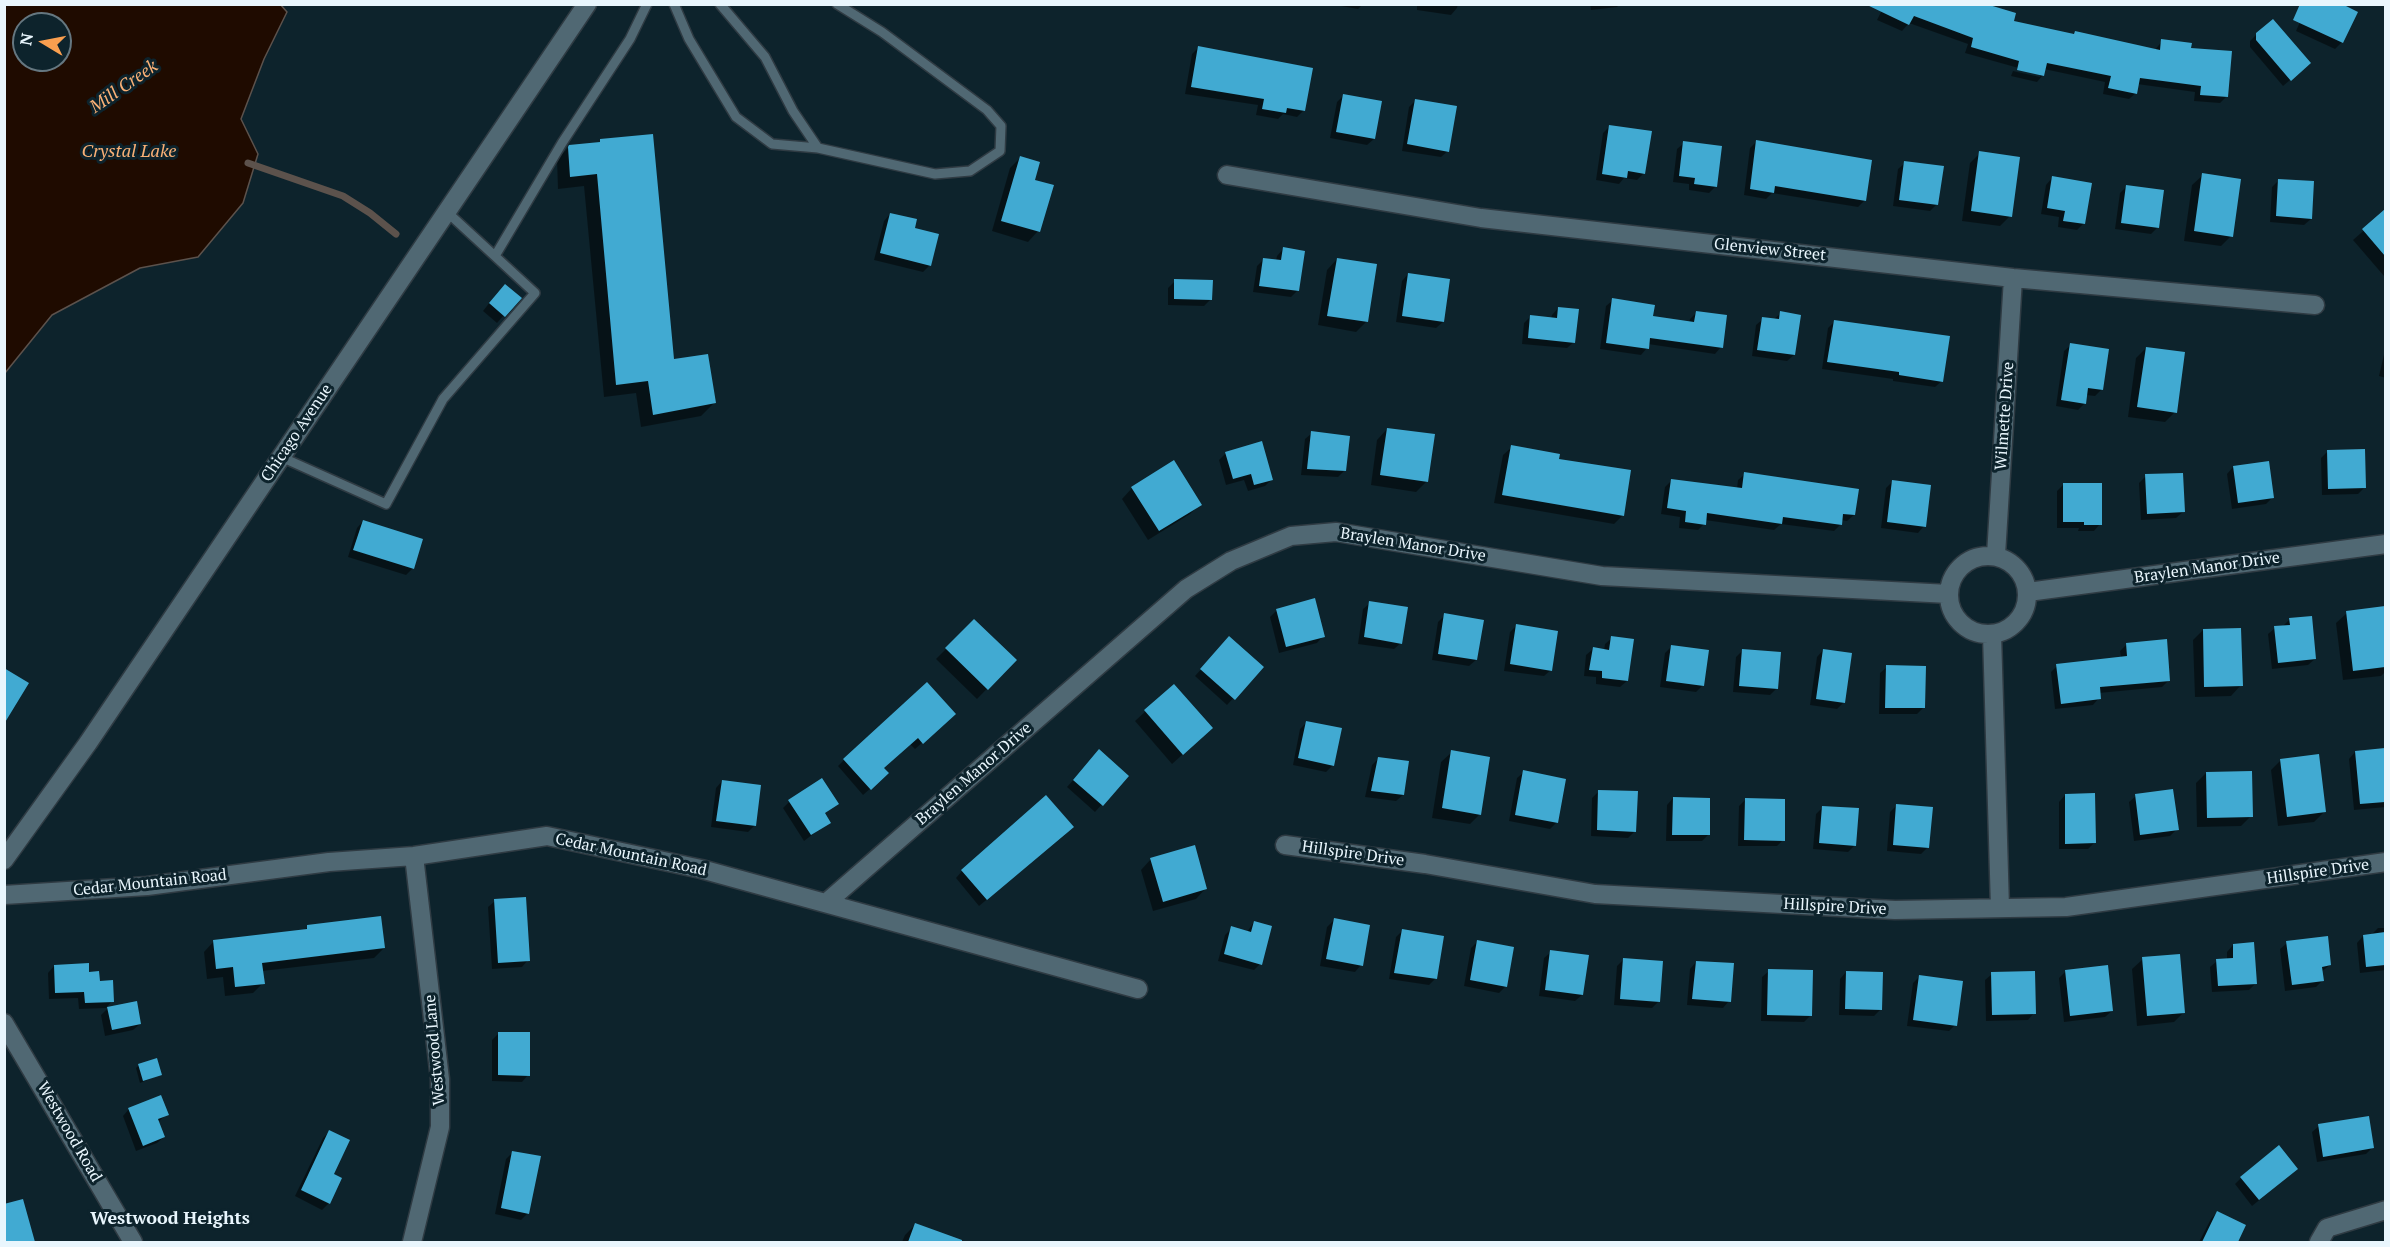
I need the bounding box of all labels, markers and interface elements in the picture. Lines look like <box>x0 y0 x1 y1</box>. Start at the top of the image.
north arrow <box>12 12 72 72</box>
text: N <box>14 31 38 47</box>
water label: Mill Creek <box>86 56 162 118</box>
water label: Crystal Lake <box>81 141 177 163</box>
street label: Glenview Street <box>1713 235 1827 265</box>
street label: Wilmette Drive <box>1992 361 2018 471</box>
street label: Chicago Avenue <box>257 381 337 485</box>
street label: Braylen Manor Drive <box>1339 524 1487 566</box>
street label: Braylen Manor Drive <box>2133 548 2281 588</box>
street label: Braylen Manor Drive <box>912 719 1036 829</box>
street label: Cedar Mountain Road <box>554 830 708 880</box>
street label: Hillspire Drive <box>1301 837 1405 871</box>
street label: Hillspire Drive <box>2266 855 2370 889</box>
street label: Cedar Mountain Road <box>72 865 228 901</box>
street label: Hillspire Drive <box>1783 895 1887 919</box>
street label: Westwood Lane <box>421 994 449 1106</box>
street label: Westwood Road <box>33 1079 105 1185</box>
district label: Westwood Heights <box>90 1208 250 1230</box>

